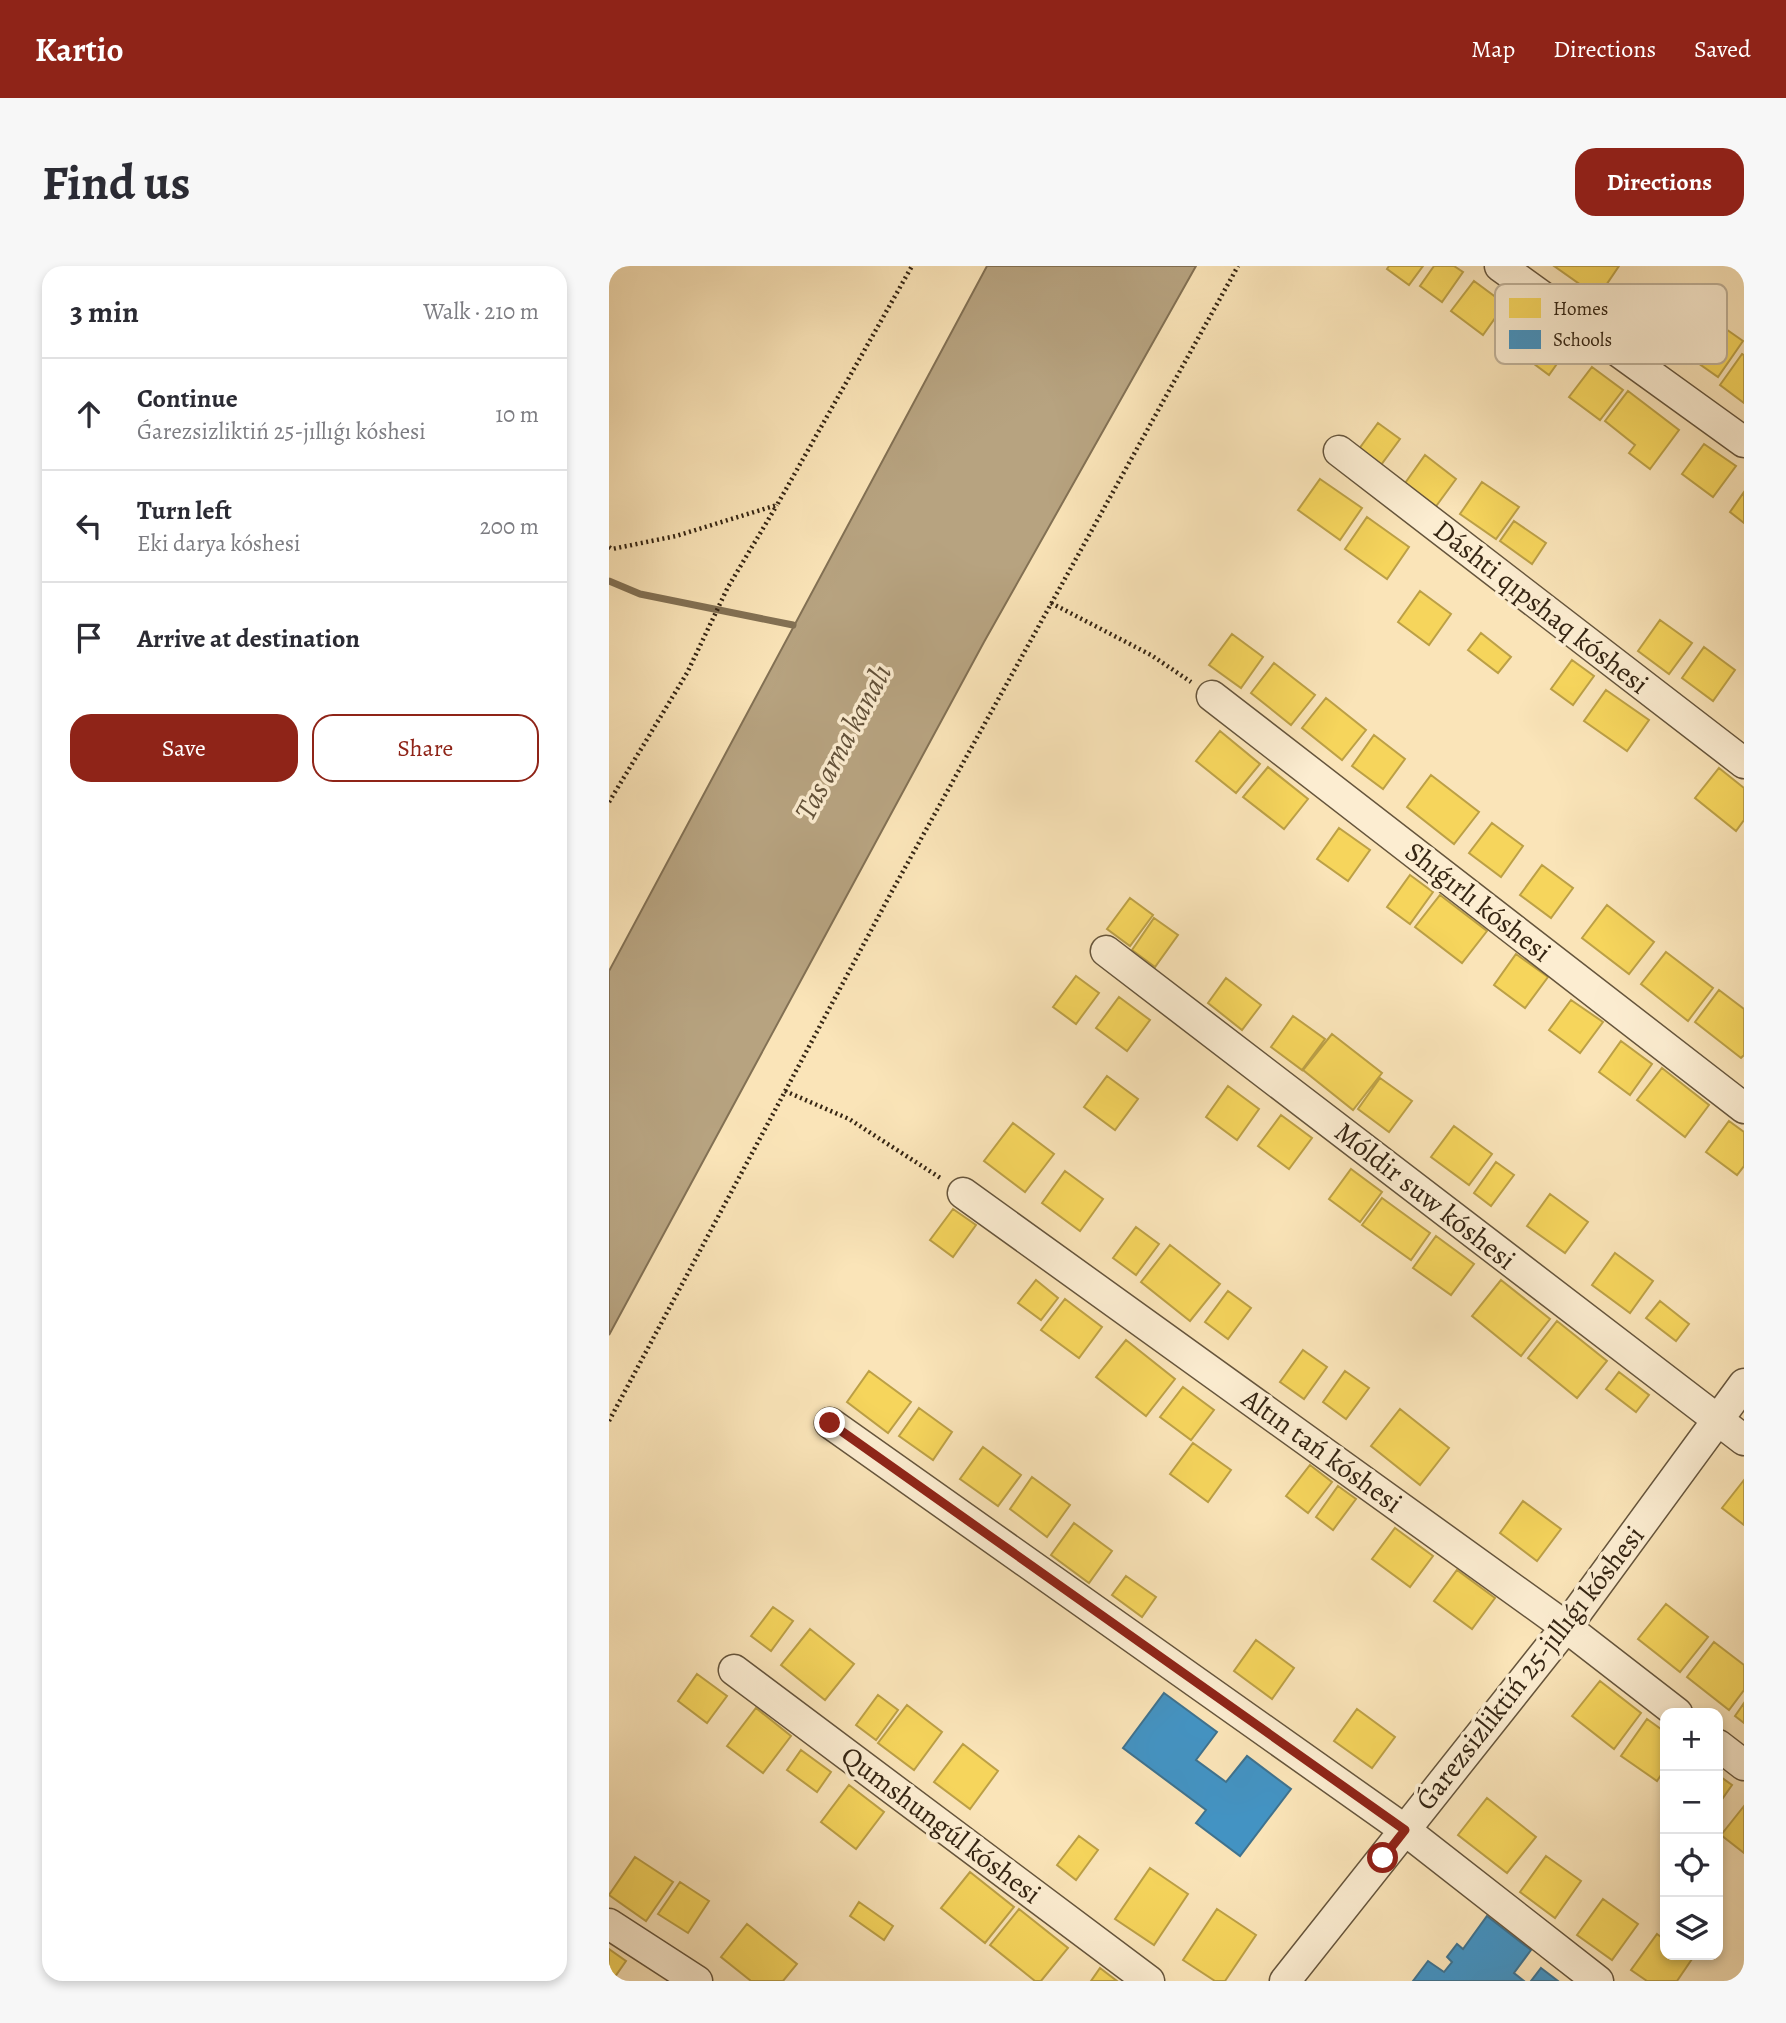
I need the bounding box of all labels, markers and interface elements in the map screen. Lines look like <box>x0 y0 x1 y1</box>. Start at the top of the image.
text: Kartio <box>35 27 123 72</box>
text: Map <box>1471 33 1515 65</box>
text: Directions <box>1553 33 1656 65</box>
text: Saved <box>1694 33 1751 65</box>
button: Directions <box>1575 148 1744 216</box>
text: Find us <box>42 149 190 216</box>
legend <box>1495 284 1727 364</box>
text: 3 min <box>70 292 139 332</box>
text: Walk · 210 m <box>423 296 539 327</box>
text: Homes <box>1553 296 1608 322</box>
text: Schools <box>1553 327 1612 353</box>
text: Continue <box>137 381 238 416</box>
icon: ahead <box>70 395 108 433</box>
text: 10 m <box>495 399 539 430</box>
text: Ǵarezsizliktiń 25-jıllıǵı kóshesi <box>137 416 426 447</box>
text: Turn left <box>137 493 232 528</box>
icon: left <box>70 507 108 545</box>
text: 200 m <box>480 511 539 542</box>
street label: Dáshti qıpshaq kóshesi <box>1426 511 1656 703</box>
text: Eki darya kóshesi <box>137 528 300 559</box>
icon: arrive <box>70 619 108 657</box>
text: Arrive at destination <box>137 621 360 656</box>
water label: Tas arna kanalı <box>785 657 901 827</box>
button: Save <box>70 714 298 782</box>
button: Share <box>312 714 539 782</box>
street label: Shıǵırlı kóshesi <box>1397 833 1559 971</box>
street label: Móldir suw kóshesi <box>1327 1113 1523 1279</box>
street label: Altın tań kóshesi <box>1233 1379 1410 1522</box>
route end <box>814 1407 845 1438</box>
street label: Ǵarezsizliktiń 25-jıllıǵı kóshesi <box>1407 1518 1653 1818</box>
map controls <box>1660 1708 1723 1960</box>
button: + <box>1660 1708 1723 1771</box>
street label: Qumshungúl kóshesi <box>833 1737 1049 1913</box>
button: − <box>1660 1771 1723 1834</box>
button: locate <box>1660 1834 1723 1897</box>
route start <box>1367 1842 1398 1873</box>
button: layers <box>1660 1897 1723 1960</box>

